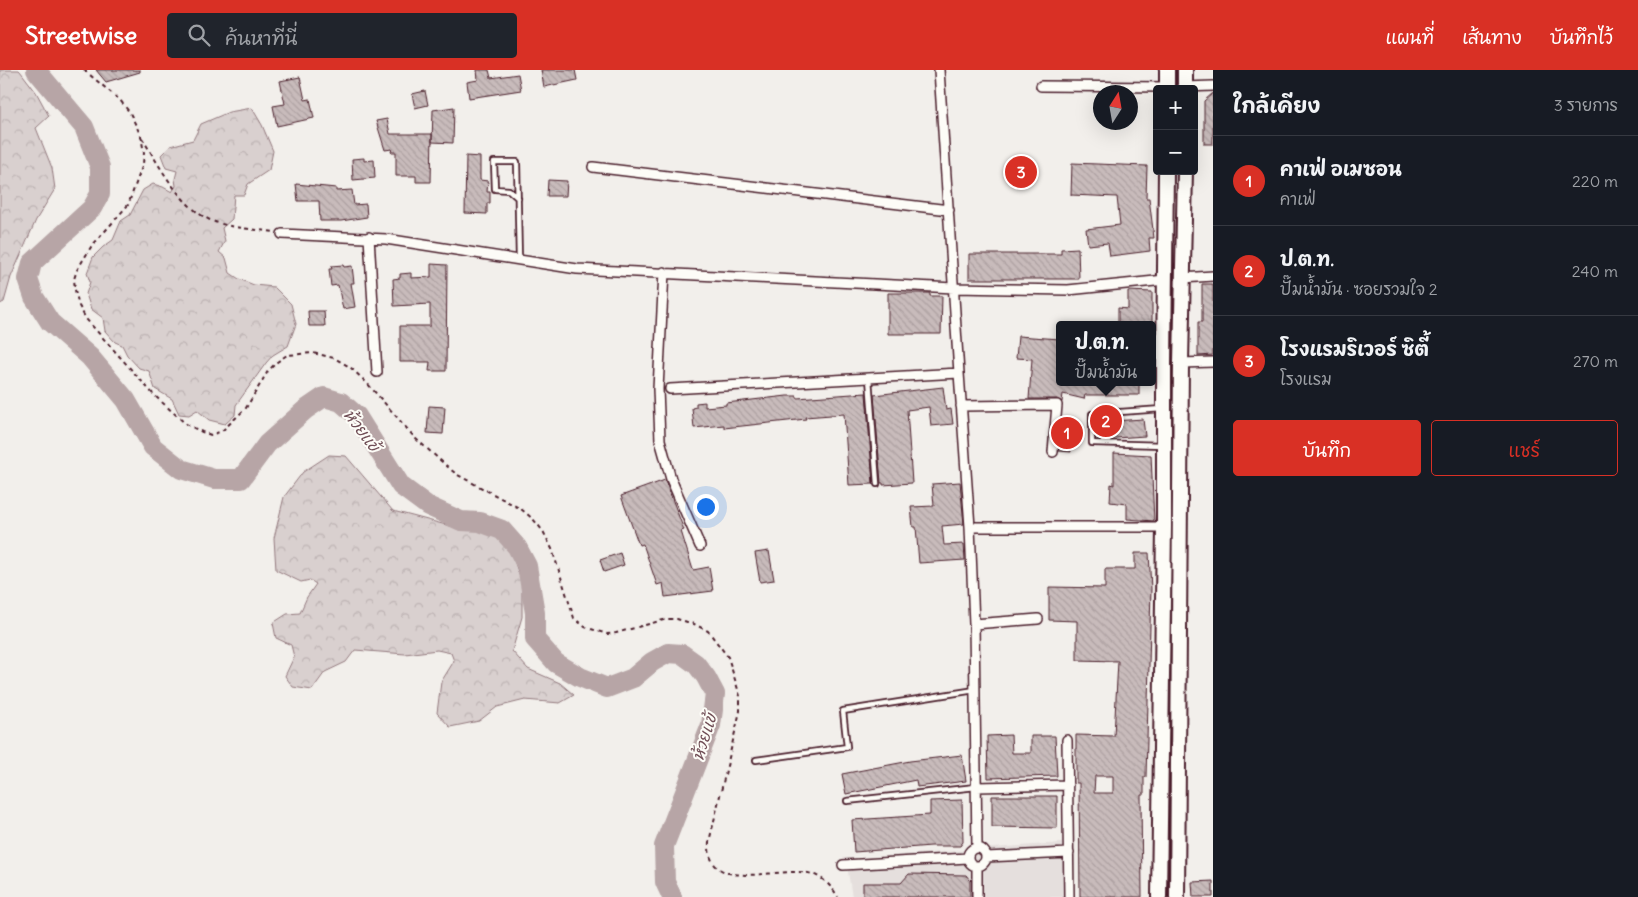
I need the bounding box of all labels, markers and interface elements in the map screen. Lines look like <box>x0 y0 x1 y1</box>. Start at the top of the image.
search box <box>167 13 517 58</box>
text: Streetwise <box>25 20 137 50</box>
icon: search <box>185 21 213 49</box>
text: ค้นหาที่นี่ <box>225 26 297 50</box>
text: แผนที่ <box>1386 26 1434 49</box>
text: เส้นทาง <box>1462 26 1522 49</box>
text: บันทึกไว้ <box>1550 26 1613 49</box>
north arrow <box>1093 85 1138 130</box>
map controls <box>1153 85 1198 175</box>
button: + <box>1153 85 1198 130</box>
text: ใกล้เคียง <box>1233 92 1320 119</box>
text: 3 รายการ <box>1554 95 1618 115</box>
button: − <box>1153 130 1198 175</box>
pin: 3 <box>1005 153 1037 191</box>
text: คาเฟ่ อเมซอน <box>1280 157 1402 181</box>
text: 1 <box>1246 171 1252 191</box>
text: 220 m <box>1572 171 1618 191</box>
text: คาเฟ่ <box>1280 189 1316 209</box>
text: ป.ต.ท. <box>1280 247 1334 271</box>
text: 2 <box>1245 261 1253 281</box>
text: 240 m <box>1572 261 1618 281</box>
text: ปั๊มน้ำมัน · ซอยรวมใจ 2 <box>1280 279 1438 299</box>
popup <box>1056 321 1156 386</box>
text: ป.ต.ท. <box>1075 330 1129 354</box>
text: โรงแรมริเวอร์ ซิตี้ <box>1280 337 1429 361</box>
text: 3 <box>1244 351 1254 371</box>
text: 270 m <box>1573 351 1618 371</box>
text: ปั๊มน้ำมัน <box>1075 362 1137 382</box>
text: โรงแรม <box>1280 369 1332 389</box>
pin: 2 <box>1090 402 1122 440</box>
water label: ห้วยแข้ <box>340 405 386 458</box>
pin: 1 <box>1051 414 1083 452</box>
button: บันทึก <box>1233 420 1421 476</box>
button: แชร์ <box>1431 420 1618 476</box>
your location <box>693 494 719 520</box>
water label: ห้วยแข้ <box>687 708 722 763</box>

